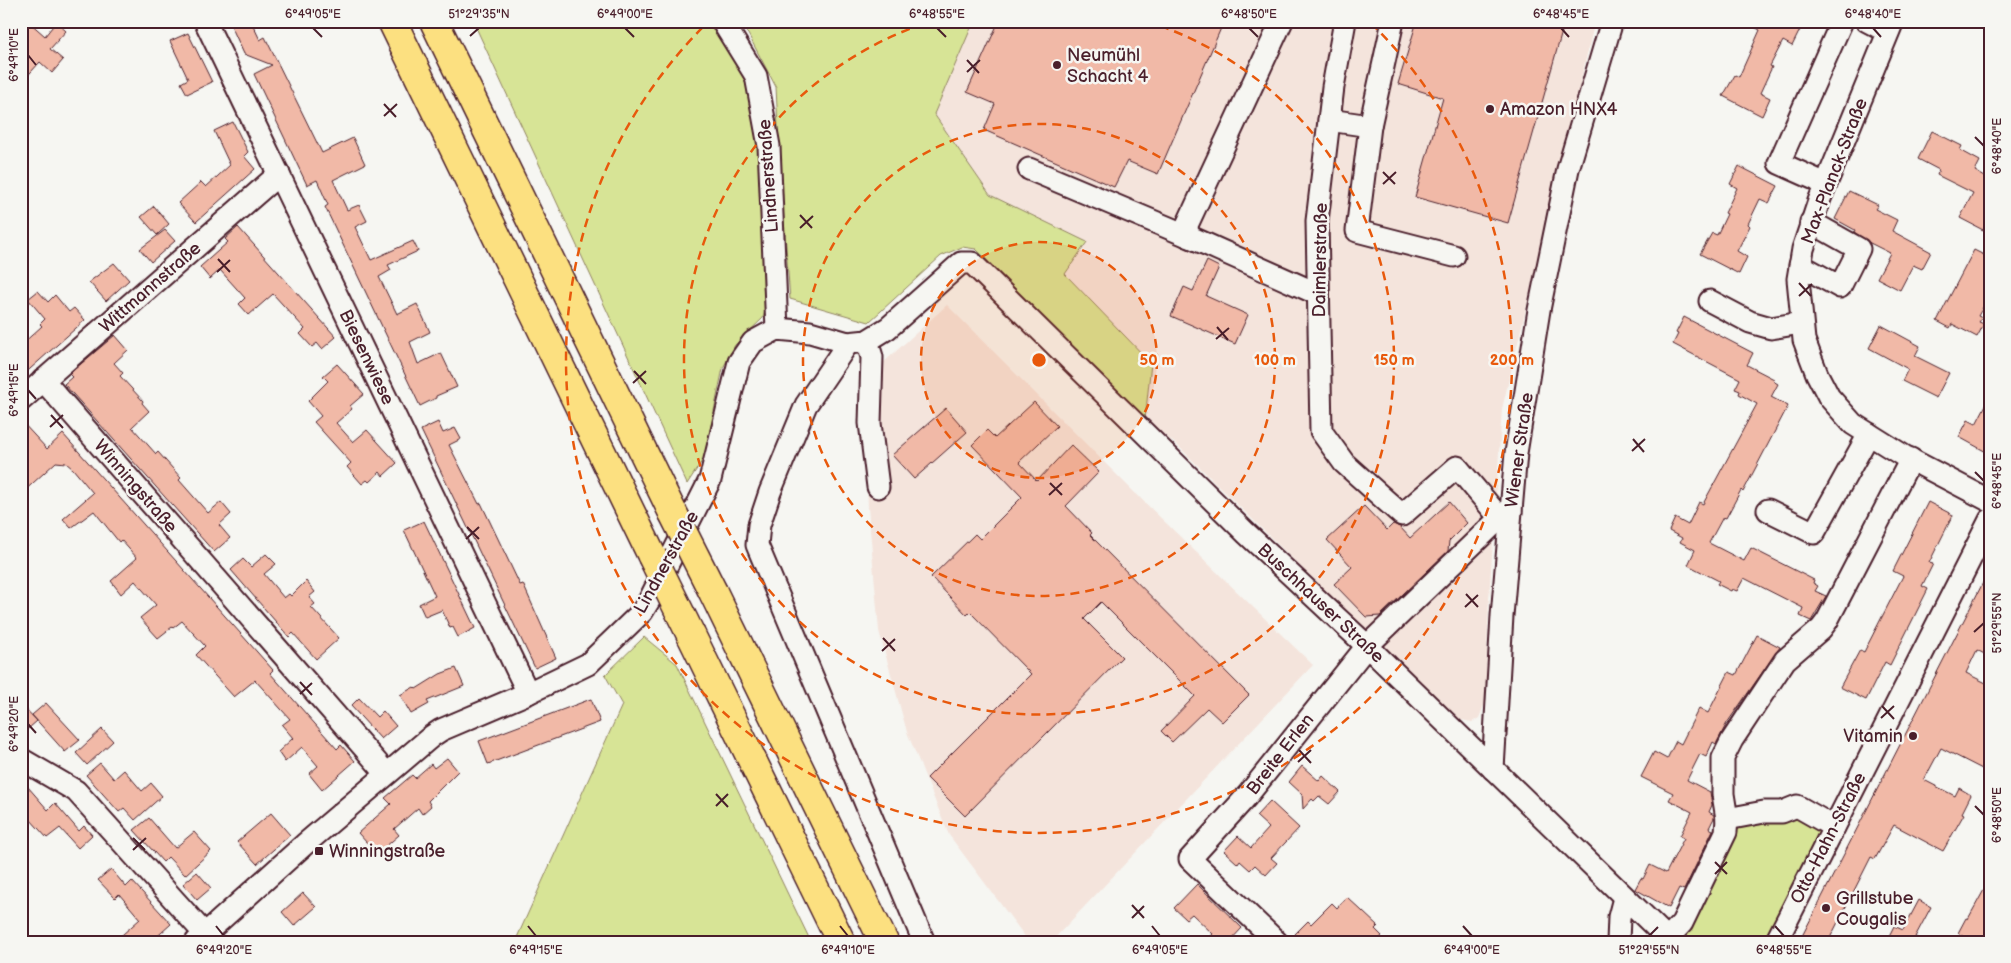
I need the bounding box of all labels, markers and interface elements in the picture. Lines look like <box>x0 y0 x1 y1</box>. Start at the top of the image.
text: 6°49'05"E <box>285 7 341 22</box>
text: 51°29'35"N <box>448 7 510 22</box>
text: 6°49'00"E <box>597 7 653 22</box>
text: 6°48'55"E <box>909 7 965 22</box>
text: 6°48'50"E <box>1221 7 1277 22</box>
text: 6°48'45"E <box>1533 7 1589 22</box>
text: 6°48'40"E <box>1845 7 1901 22</box>
text: 6°49'10"E <box>7 28 22 82</box>
place label: Neumühl Schacht 4 <box>1067 45 1149 87</box>
marker: Neumühl Schacht 4 <box>1051 59 1063 71</box>
street label: Max-Planck-Straße <box>1797 95 1872 247</box>
place label: Amazon HNX4 <box>1500 99 1618 120</box>
marker: Amazon HNX4 <box>1484 103 1496 115</box>
street label: Lindnerstraße <box>754 118 783 233</box>
text: 6°48'40"E <box>1990 118 2005 174</box>
street label: Daimlerstraße <box>1309 202 1332 318</box>
street label: Wittmannstraße <box>95 237 206 337</box>
street label: Biesenwiese <box>334 306 399 409</box>
centre of rings <box>1030 351 1048 369</box>
text: 50 m <box>1140 351 1175 370</box>
text: 100 m <box>1254 351 1296 370</box>
text: 150 m <box>1373 351 1415 370</box>
text: 200 m <box>1490 351 1534 370</box>
text: 6°49'15"E <box>7 363 22 417</box>
street label: Wiener Straße <box>1501 391 1538 509</box>
street label: Winningstraße <box>90 436 182 537</box>
text: 6°48'45"E <box>1990 453 2005 509</box>
street label: Lindnerstraße <box>630 507 703 617</box>
street label: Buschhauser Straße <box>1253 539 1388 668</box>
text: 51°29'55"N <box>1990 592 2005 654</box>
text: 6°49'20"E <box>7 696 22 752</box>
street label: Breite Erlen <box>1242 710 1319 799</box>
place label: Vitamin <box>1843 726 1903 747</box>
marker: Vitamin <box>1907 730 1919 742</box>
street label: Otto-Hahn-Straße <box>1786 769 1871 907</box>
text: 6°48'50"E <box>1990 787 2005 843</box>
place label: Winningstraße <box>329 841 446 862</box>
marker: Winningstraße <box>313 845 325 857</box>
place label: Grillstube Cougalis <box>1836 888 1914 930</box>
marker: Grillstube Cougalis <box>1820 902 1832 914</box>
text: 6°49'20"E <box>196 943 252 958</box>
text: 6°49'15"E <box>509 943 563 958</box>
text: 6°49'10"E <box>821 943 875 958</box>
text: 6°49'05"E <box>1132 943 1188 958</box>
text: 6°49'00"E <box>1444 943 1500 958</box>
text: 51°29'55"N <box>1618 943 1680 958</box>
text: 6°48'55"E <box>1756 943 1812 958</box>

